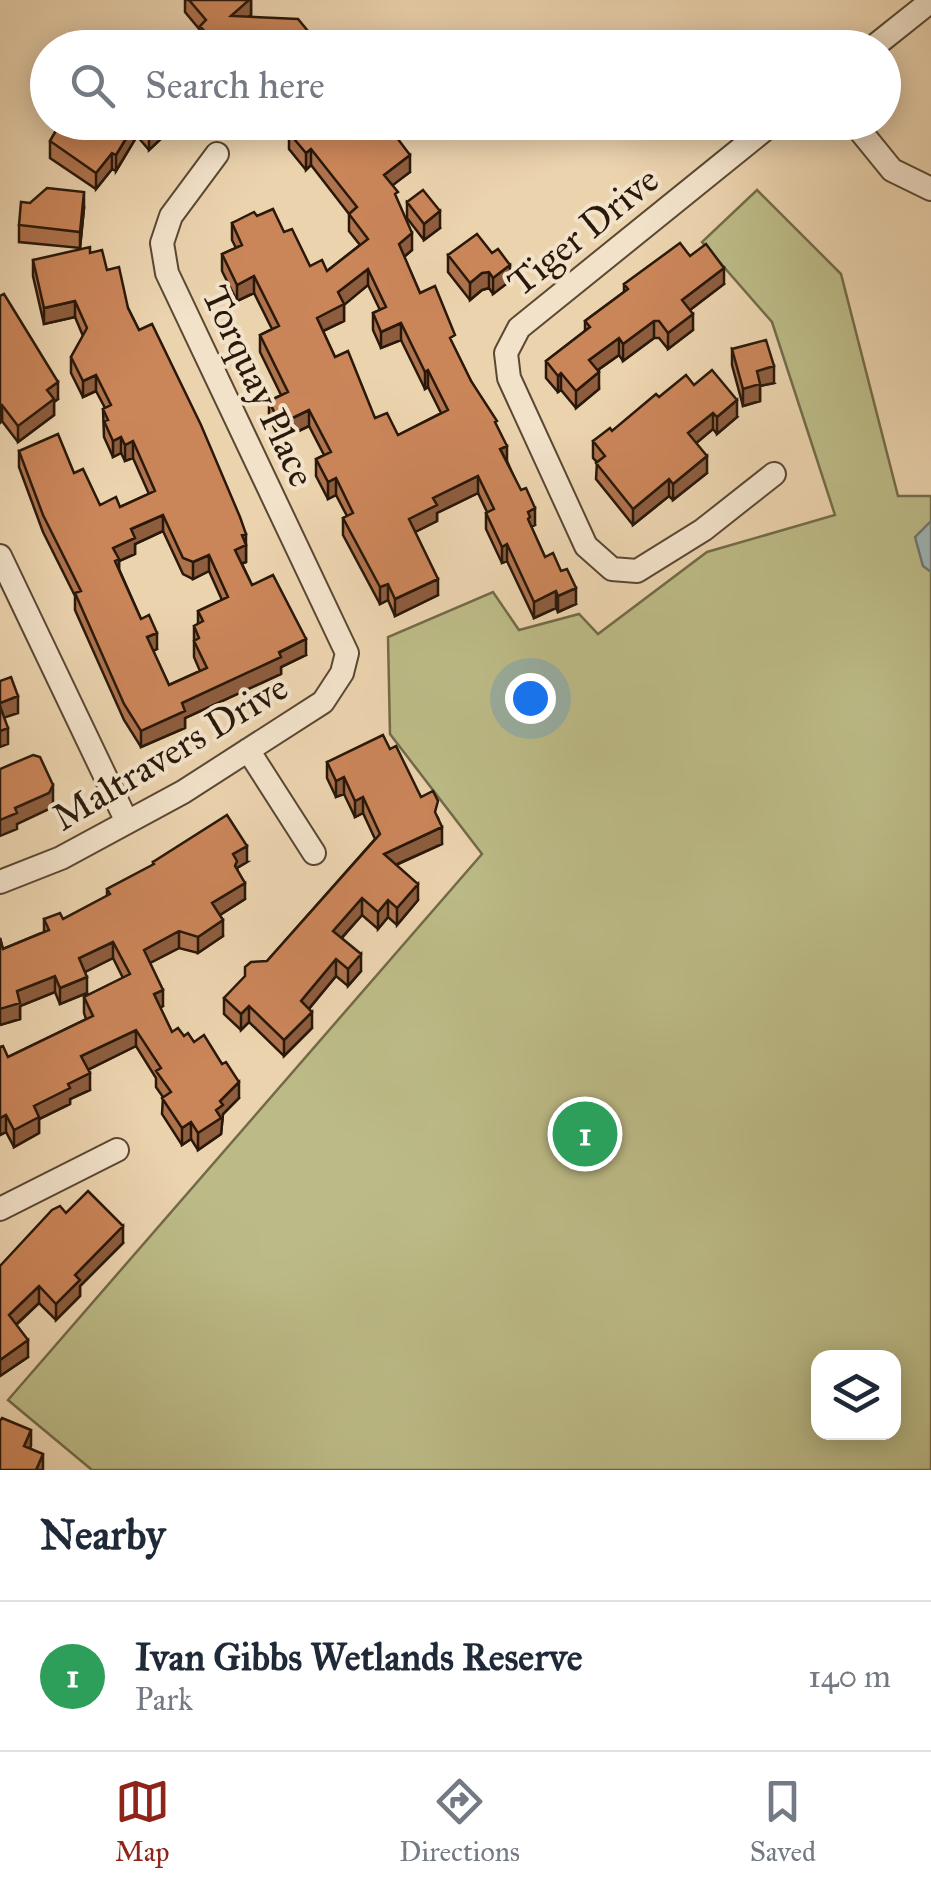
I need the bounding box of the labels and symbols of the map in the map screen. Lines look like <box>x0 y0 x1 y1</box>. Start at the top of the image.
street label: Tiger Drive <box>498 156 668 306</box>
street label: Torquay Place <box>192 278 326 494</box>
street label: Maltravers Drive <box>44 664 296 840</box>
your location <box>505 673 556 724</box>
pin: 1 <box>552 1096 618 1172</box>

